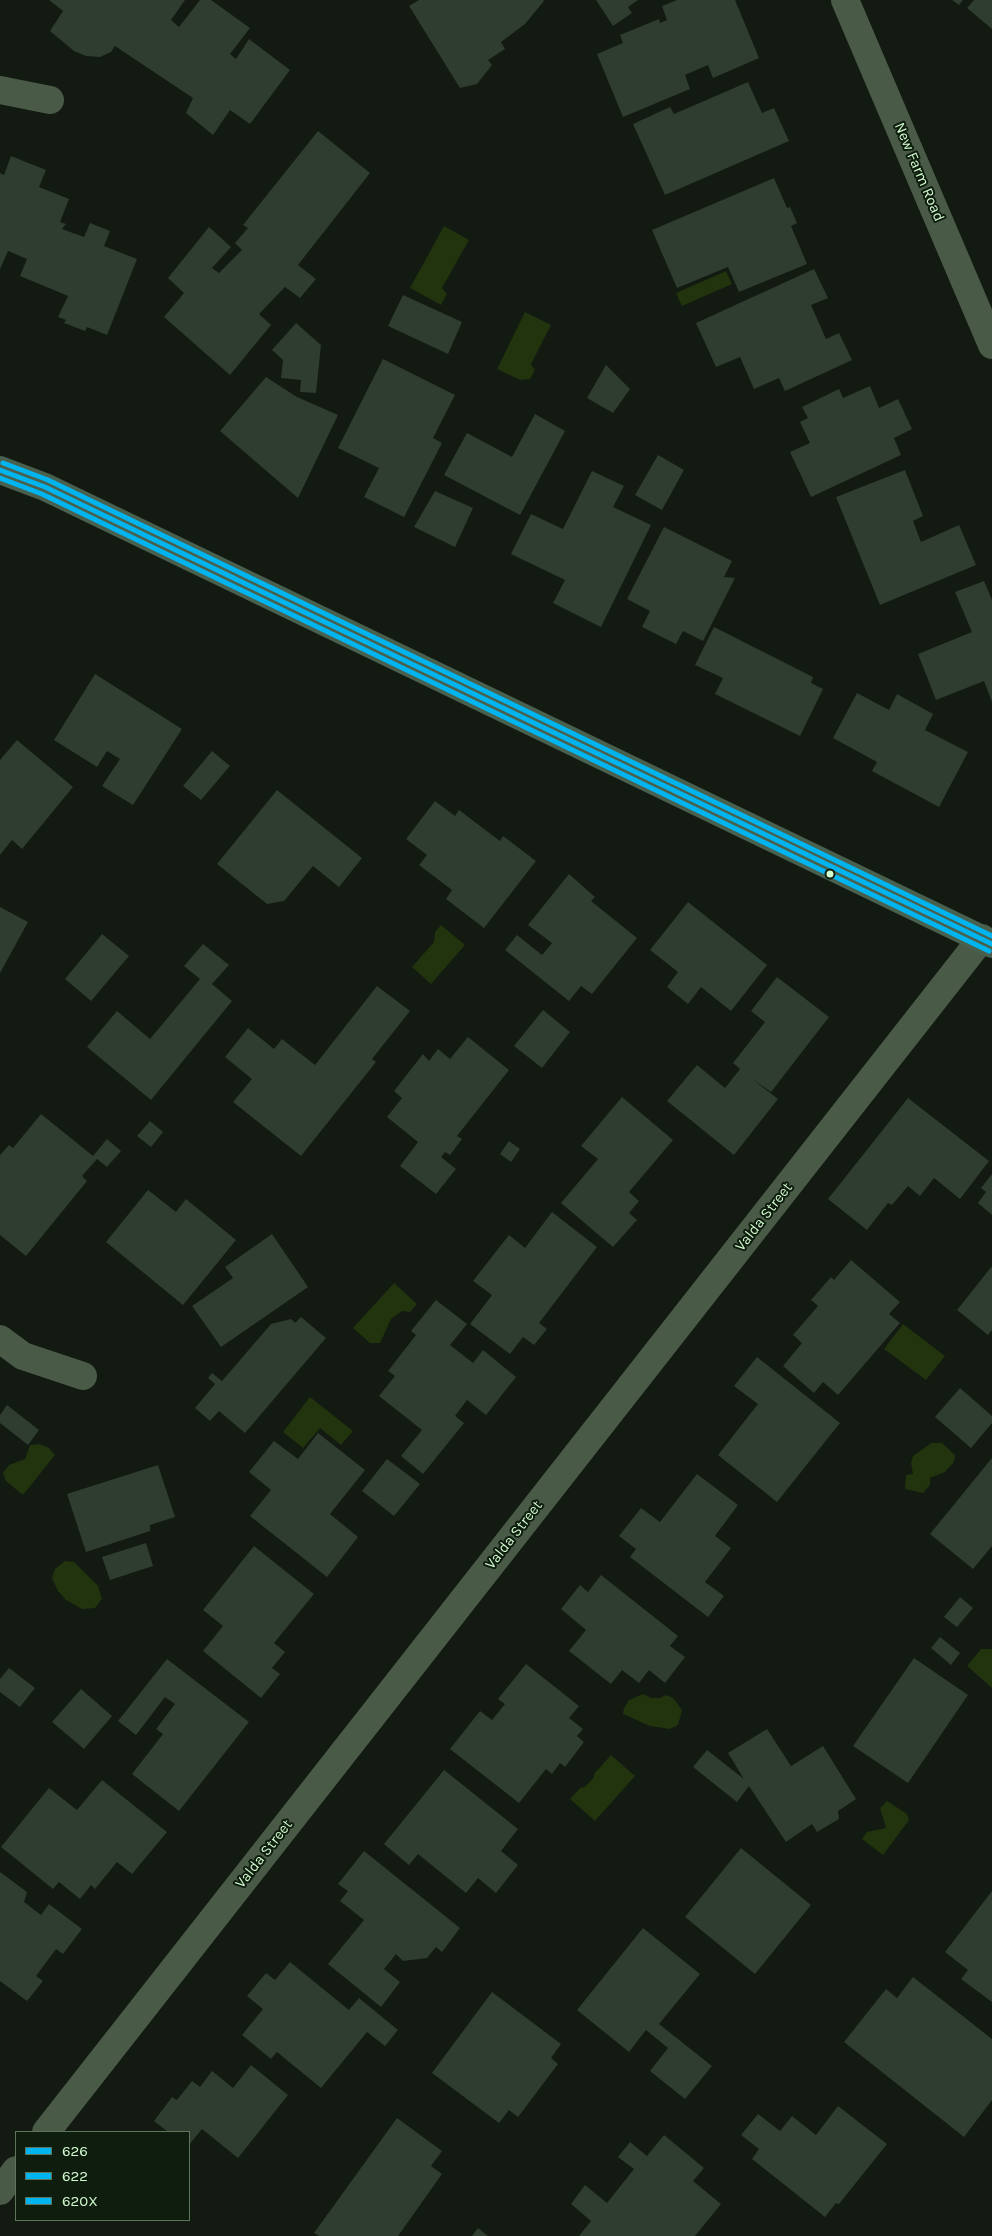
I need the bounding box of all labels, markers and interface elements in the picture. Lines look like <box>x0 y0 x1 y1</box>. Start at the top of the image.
street label: New Farm Road <box>890 120 948 224</box>
unlabelled marker <box>825 869 835 879</box>
street label: Valda Street <box>732 1179 796 1255</box>
street label: Valda Street <box>482 1497 546 1573</box>
street label: Valda Street <box>232 1816 296 1892</box>
legend <box>15 2131 190 2221</box>
text: 626 <box>62 2142 88 2160</box>
text: 622 <box>62 2167 88 2185</box>
text: 620X <box>62 2192 98 2210</box>

